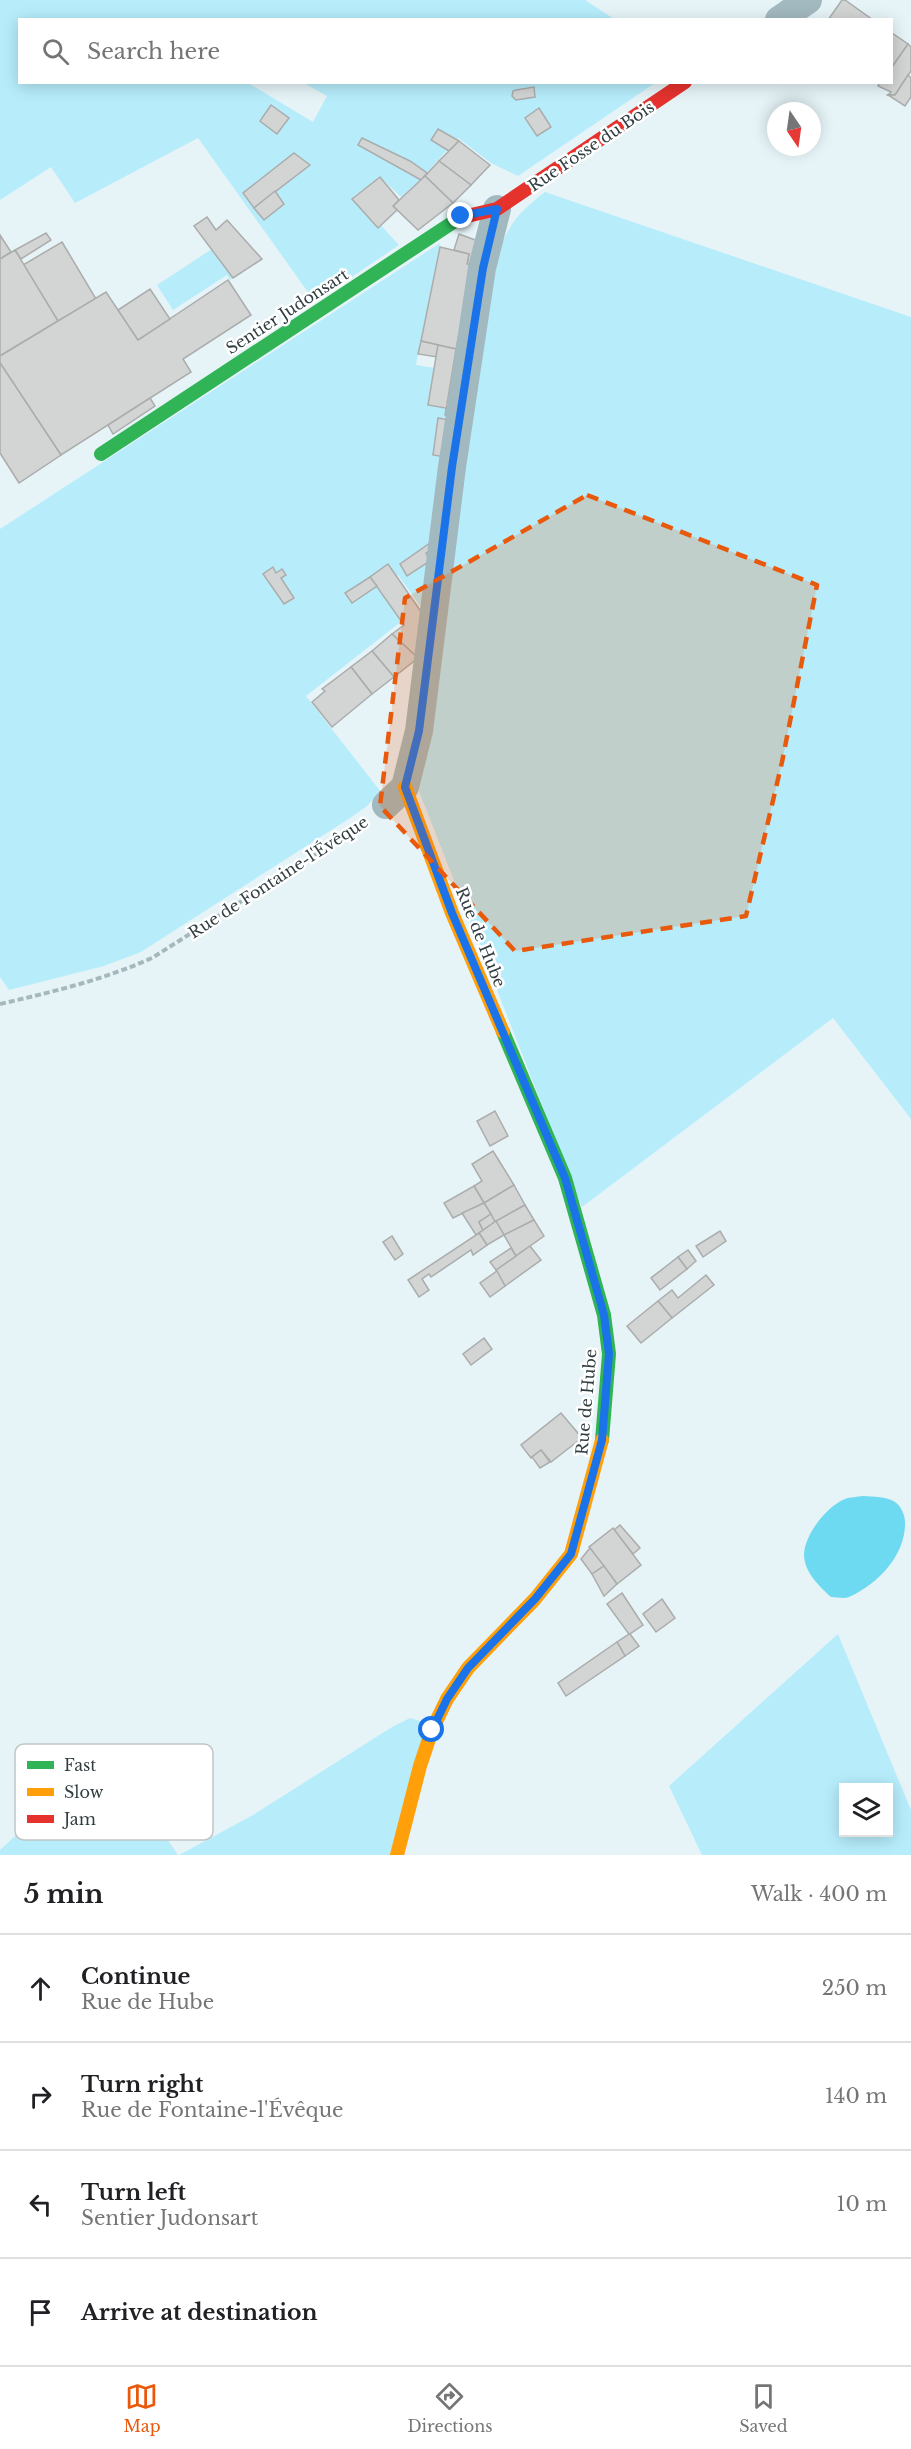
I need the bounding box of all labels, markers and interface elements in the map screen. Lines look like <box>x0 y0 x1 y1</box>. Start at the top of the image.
search box <box>18 18 893 84</box>
icon: search <box>39 35 72 68</box>
text: Search here <box>87 38 220 65</box>
street label: Rue Fosse du Bois <box>524 96 658 196</box>
north arrow <box>767 102 821 156</box>
route end <box>447 202 473 228</box>
street label: Sentier Judonsart <box>222 264 352 358</box>
street label: Rue de Fontaine-l'Évêque <box>184 811 372 943</box>
street label: Rue de Hube <box>452 884 510 990</box>
street label: Rue de Hube <box>571 1348 601 1456</box>
route start <box>418 1716 444 1742</box>
legend <box>15 1744 213 1840</box>
text: Fast <box>64 1755 96 1775</box>
text: Slow <box>64 1782 104 1802</box>
map controls <box>839 1783 893 1837</box>
button: layers <box>839 1783 893 1837</box>
text: Jam <box>62 1809 96 1829</box>
text: 5 min <box>24 1878 103 1910</box>
text: Walk · 400 m <box>751 1882 887 1906</box>
text: Continue <box>81 1963 190 1990</box>
icon: ahead <box>24 1972 57 2005</box>
text: 250 m <box>822 1976 887 2000</box>
text: Rue de Hube <box>81 1990 214 2014</box>
text: Turn right <box>81 2071 203 2098</box>
icon: right <box>24 2080 57 2113</box>
text: 140 m <box>825 2084 887 2108</box>
text: Rue de Fontaine-l'Évêque <box>81 2098 344 2122</box>
text: Turn left <box>81 2179 186 2206</box>
icon: left <box>24 2188 57 2221</box>
text: 10 m <box>837 2192 887 2216</box>
text: Sentier Judonsart <box>81 2206 258 2230</box>
icon: arrive <box>24 2296 57 2329</box>
text: Arrive at destination <box>81 2299 318 2326</box>
tab: Map <box>123 2380 161 2436</box>
tab: Directions <box>407 2380 492 2436</box>
tab: Saved <box>739 2380 788 2436</box>

